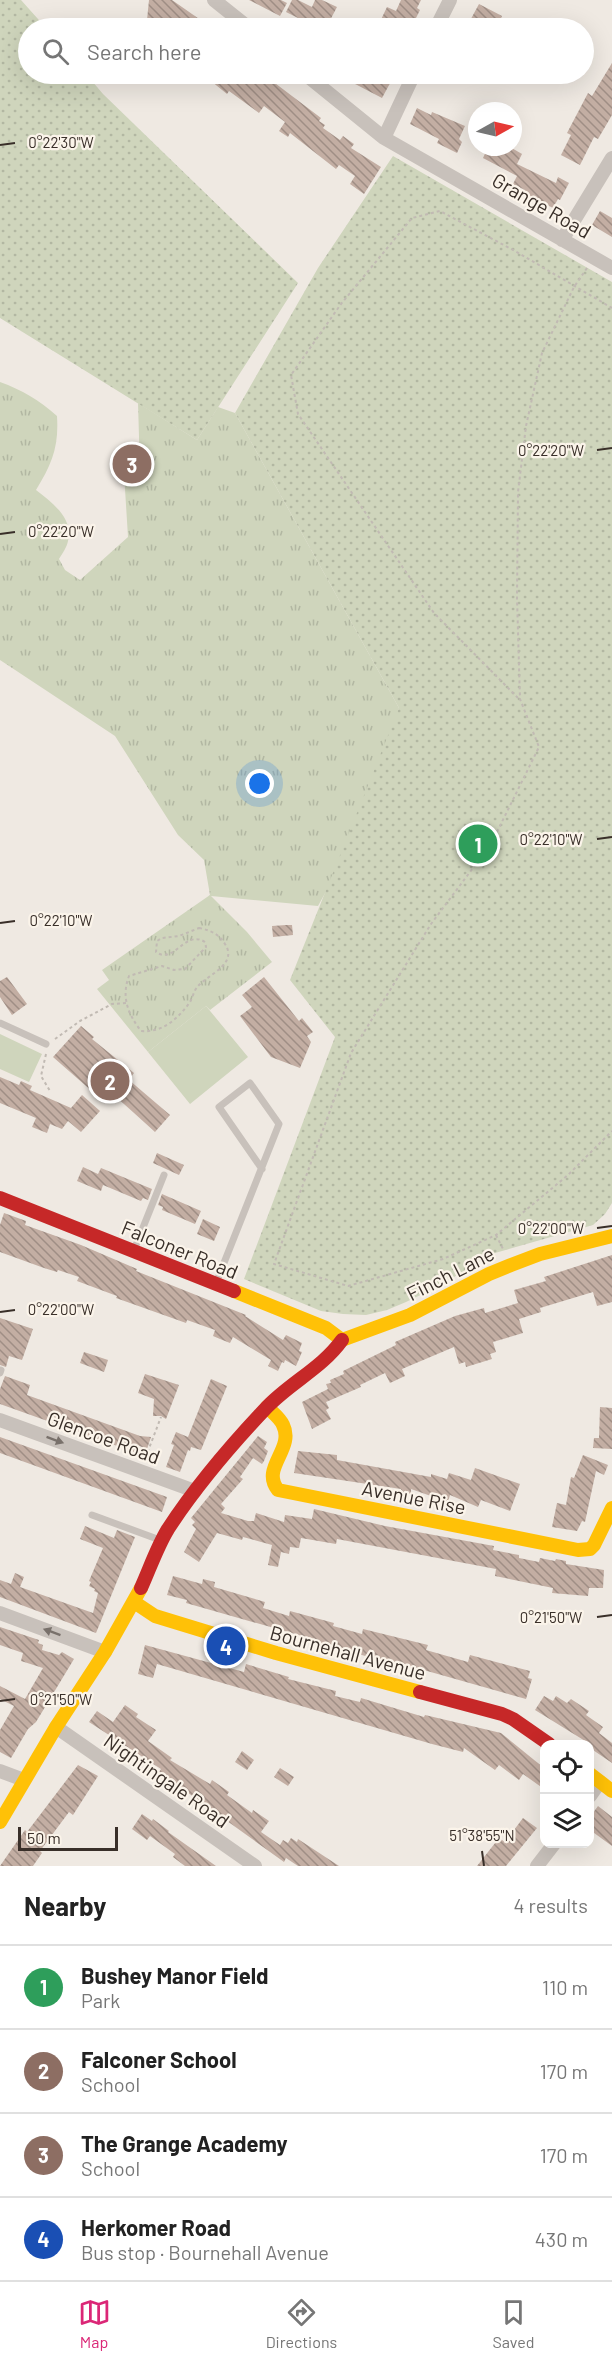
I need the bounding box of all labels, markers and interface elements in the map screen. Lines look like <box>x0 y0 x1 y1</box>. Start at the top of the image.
search box <box>18 18 594 84</box>
icon: search <box>39 35 72 68</box>
text: Search here <box>87 38 201 64</box>
north arrow <box>468 102 522 156</box>
text: 0°22'30"W <box>28 133 94 151</box>
street label: Grange Road <box>488 167 596 243</box>
text: 0°22'20"W <box>518 441 584 459</box>
pin: 3 <box>112 442 152 486</box>
text: 0°22'20"W <box>28 522 94 540</box>
your location <box>245 769 274 798</box>
pin: 1 <box>458 822 498 866</box>
text: 0°22'10"W <box>519 830 583 848</box>
text: 0°22'10"W <box>29 911 93 929</box>
pin: 2 <box>90 1058 130 1104</box>
street label: Falconer Road <box>118 1215 242 1283</box>
text: 0°22'00"W <box>518 1219 584 1237</box>
street label: Finch Lane <box>402 1241 498 1305</box>
text: 0°22'00"W <box>28 1300 94 1318</box>
street label: Glencoe Road <box>44 1405 164 1469</box>
one-way arrow <box>46 1436 64 1446</box>
street label: Avenue Rise <box>360 1475 468 1519</box>
text: 0°21'50"W <box>520 1608 582 1626</box>
street label: Bournehall Avenue <box>267 1620 429 1684</box>
pin: 4 <box>206 1624 246 1668</box>
one-way arrow <box>43 1627 61 1637</box>
text: 0°21'50"W <box>30 1690 92 1708</box>
street label: Nightingale Road <box>100 1728 234 1832</box>
map controls <box>540 1740 594 1848</box>
button: locate <box>540 1740 594 1794</box>
button: layers <box>540 1794 594 1848</box>
scale bar <box>18 1824 118 1852</box>
text: 51°38'55"N <box>449 1826 515 1844</box>
text: 50 m <box>27 1828 61 1847</box>
text: Nearby <box>24 1890 106 1921</box>
text: 4 results <box>513 1893 588 1917</box>
text: Bushey Manor Field <box>81 1962 269 1988</box>
text: 1 <box>40 1975 47 1999</box>
text: 110 m <box>542 1975 588 1999</box>
text: Park <box>81 1988 120 2012</box>
text: Falconer School <box>81 2046 237 2072</box>
text: 2 <box>38 2059 49 2083</box>
text: 170 m <box>540 2059 588 2083</box>
text: School <box>81 2072 140 2096</box>
text: The Grange Academy <box>81 2130 288 2156</box>
text: 3 <box>38 2143 49 2167</box>
text: 170 m <box>540 2143 588 2167</box>
text: School <box>81 2156 140 2180</box>
text: Herkomer Road <box>81 2214 231 2240</box>
text: 4 <box>37 2227 50 2251</box>
text: 430 m <box>535 2227 588 2251</box>
text: Bus stop · Bournehall Avenue <box>81 2240 329 2264</box>
tab: Map <box>78 2296 111 2351</box>
tab: Directions <box>266 2296 337 2351</box>
tab: Saved <box>492 2296 534 2351</box>

